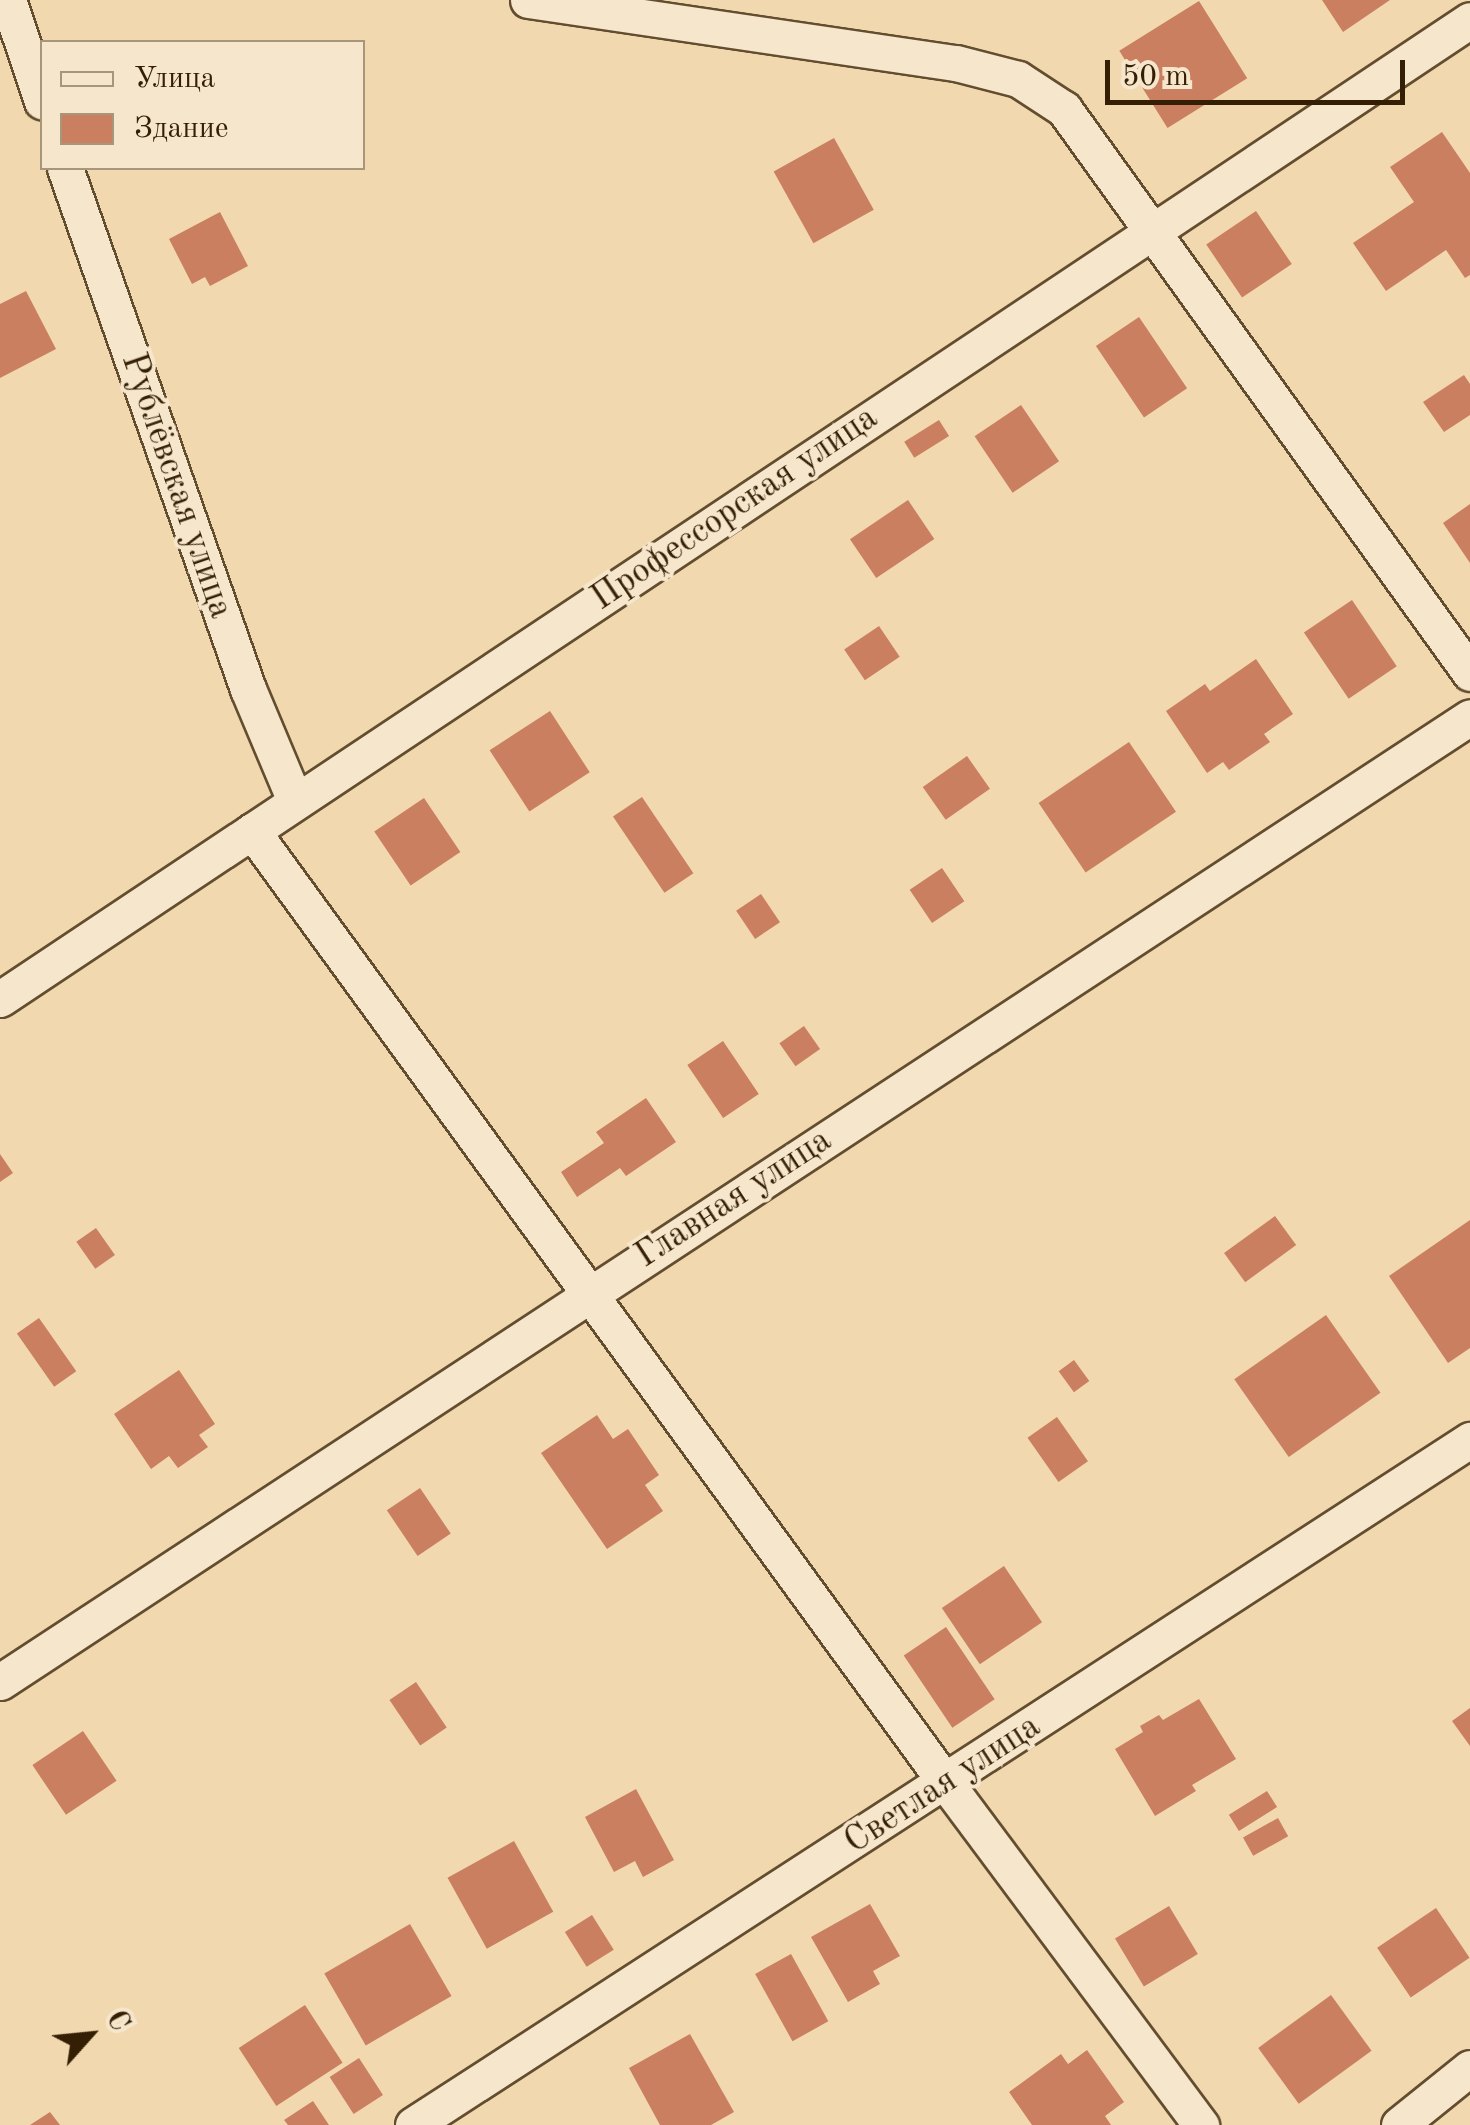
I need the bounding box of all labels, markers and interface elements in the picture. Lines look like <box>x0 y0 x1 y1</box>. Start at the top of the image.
legend <box>40 40 365 170</box>
scale bar <box>1110 40 1410 102</box>
text: 50 m <box>1122 62 1189 92</box>
text: Улица <box>134 64 215 94</box>
text: Здание <box>134 114 229 144</box>
street label: Рублёвская улица <box>111 348 241 624</box>
street label: Профессорская улица <box>584 398 886 620</box>
street label: Главная улица <box>628 1120 840 1278</box>
street label: Светлая улица <box>837 1706 1049 1864</box>
north arrow <box>40 1985 140 2085</box>
text: С <box>100 2007 133 2036</box>

